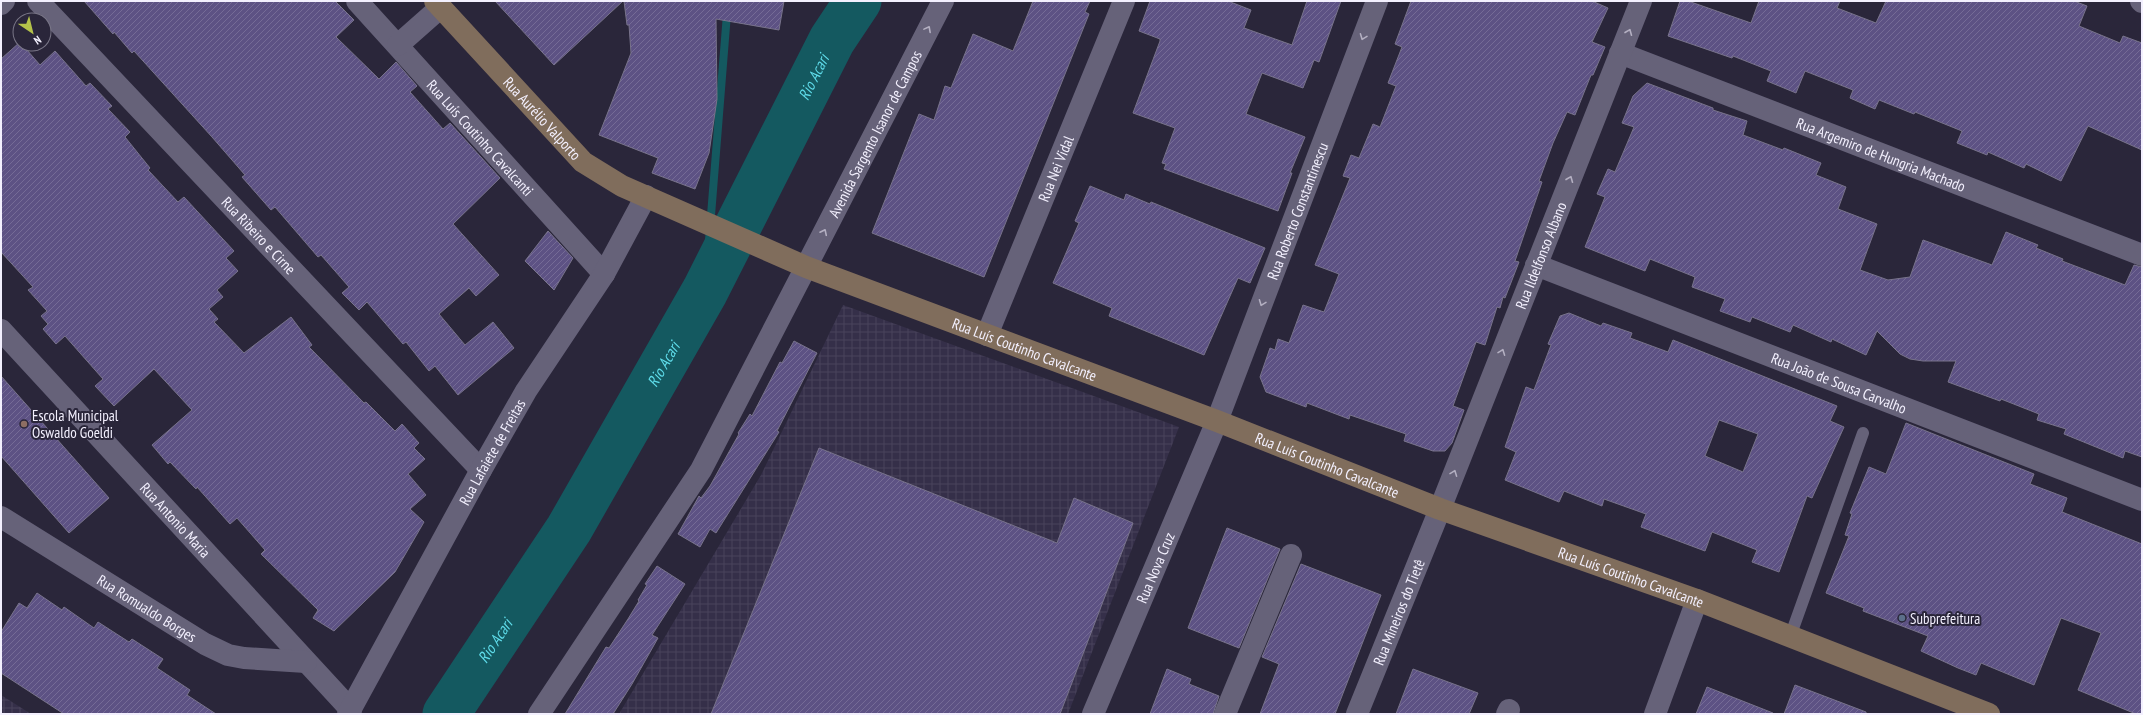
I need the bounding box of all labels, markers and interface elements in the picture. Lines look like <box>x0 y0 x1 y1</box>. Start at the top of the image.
north arrow <box>12 12 52 52</box>
one-way arrow <box>923 26 931 33</box>
one-way arrow <box>1624 29 1632 36</box>
text: N <box>31 33 44 48</box>
one-way arrow <box>1360 34 1368 41</box>
street label: Avenida Sargento Isanor de Campos <box>824 47 926 220</box>
water label: Rio Acari <box>793 49 834 103</box>
street label: Rua Aurélio Valporto <box>500 72 586 164</box>
street label: Rua Luís Coutinho Cavalcanti <box>423 75 538 199</box>
street label: Rua Argemiro de Hungria Machado <box>1794 113 1968 195</box>
street label: Rua Nei Vidal <box>1033 132 1077 204</box>
street label: Rua Roberto Constantinescu <box>1262 140 1332 282</box>
one-way arrow <box>1565 175 1573 183</box>
street label: Rua Ribeiro e Cirne <box>218 192 300 278</box>
street label: Rua Ildelfonso Albano <box>1511 199 1570 312</box>
one-way arrow <box>819 229 826 236</box>
one-way arrow <box>1259 299 1267 306</box>
street label: Rua Luís Coutinho Cavalcante <box>950 313 1100 385</box>
water label: Rio Acari <box>642 336 685 390</box>
one-way arrow <box>1497 348 1505 355</box>
street label: Rua João de Sousa Carvalho <box>1769 348 1909 417</box>
street label: Rua Lafaiete de Freitas <box>454 395 529 508</box>
place label: Escola Municipal Oswaldo Goeldi <box>32 406 119 442</box>
marker: Escola Municipal Oswaldo Goeldi <box>19 419 29 429</box>
street label: Rua Luís Coutinho Cavalcante <box>1253 428 1402 501</box>
one-way arrow <box>1450 470 1458 477</box>
street label: Rua Antonio Maria <box>137 478 215 561</box>
street label: Rua Nova Cruz <box>1132 529 1178 606</box>
street label: Rua Luís Coutinho Cavalcante <box>1556 542 1707 611</box>
street label: Rua Mineiros do Tietê <box>1368 556 1428 668</box>
street label: Rua Romualdo Borges <box>94 570 200 646</box>
place label: Subprefeitura <box>1910 609 1980 628</box>
water label: Rio Acari <box>473 613 518 666</box>
marker: Subprefeitura <box>1897 613 1907 623</box>

